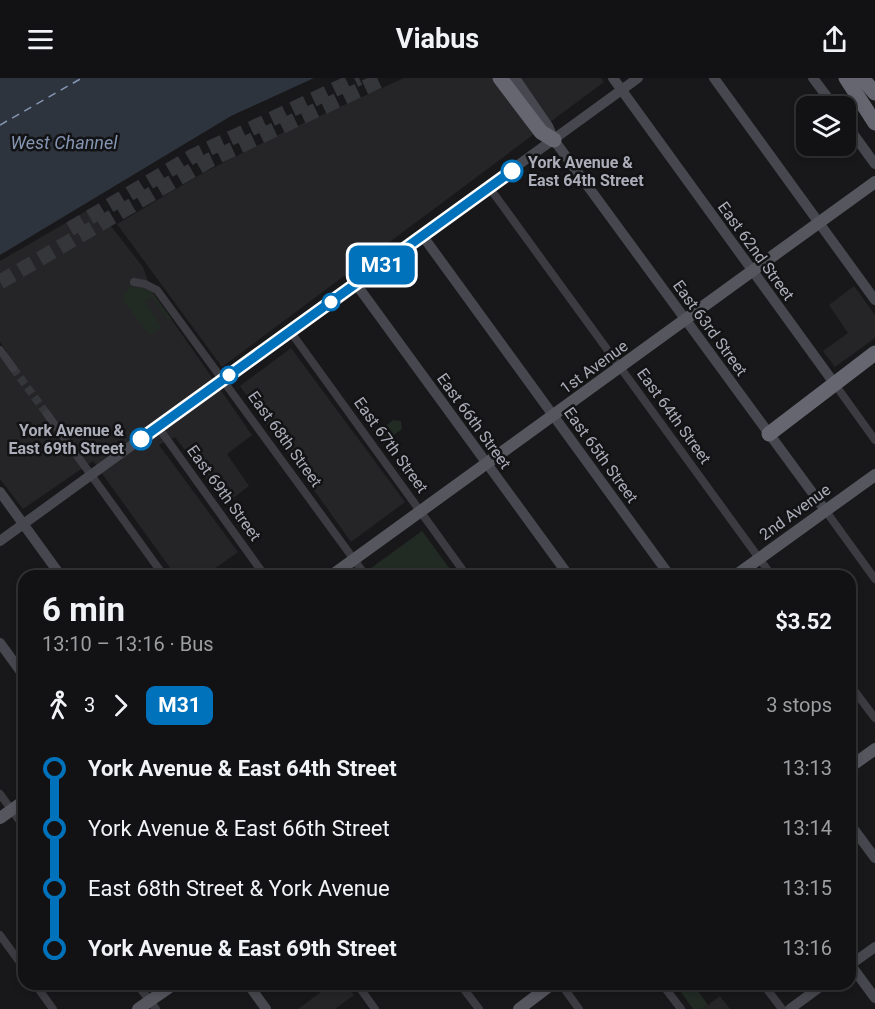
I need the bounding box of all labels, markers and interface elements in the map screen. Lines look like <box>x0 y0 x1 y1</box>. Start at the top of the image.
icon: menu <box>24 23 57 56</box>
text: Viabus <box>396 23 479 55</box>
icon: share <box>818 23 851 56</box>
map controls <box>796 96 856 156</box>
button: layers <box>796 96 856 156</box>
water label: West Channel <box>11 132 118 153</box>
place label: York Avenue & East 64th Street <box>528 153 644 190</box>
marker: York Avenue & East 64th Street <box>501 160 523 182</box>
street label: East 62nd Street <box>714 198 798 304</box>
line badge: M31 <box>348 246 416 285</box>
text: M31 <box>361 253 403 277</box>
street label: East 63rd Street <box>669 276 751 380</box>
unlabelled marker <box>322 293 340 311</box>
street label: 1st Avenue <box>557 336 631 398</box>
street label: East 64th Street <box>633 365 715 467</box>
unlabelled marker <box>220 366 238 384</box>
street label: East 66th Street <box>433 370 515 472</box>
street label: East 68th Street <box>244 388 326 490</box>
street label: East 67th Street <box>350 394 432 496</box>
street label: East 65th Street <box>560 404 642 506</box>
place label: York Avenue & East 69th Street <box>8 421 125 458</box>
marker: York Avenue & East 69th Street <box>130 428 152 450</box>
street label: East 69th Street <box>183 442 265 544</box>
street label: 2nd Avenue <box>756 480 834 544</box>
text: 6 min <box>42 590 125 629</box>
text: $3.52 <box>775 609 832 634</box>
text: 13:10 – 13:16 · Bus <box>42 632 214 656</box>
icon: walk <box>42 689 75 722</box>
icon: forward <box>104 689 137 722</box>
text: 3 <box>84 693 95 717</box>
text: M31 <box>158 693 201 717</box>
text: 3 stops <box>766 693 832 717</box>
text: York Avenue & East 64th Street <box>88 756 397 781</box>
text: 13:13 <box>782 756 832 780</box>
text: York Avenue & East 66th Street <box>88 816 390 841</box>
text: 13:14 <box>782 816 832 840</box>
text: East 68th Street & York Avenue <box>88 876 390 901</box>
text: 13:15 <box>782 876 832 900</box>
text: York Avenue & East 69th Street <box>88 936 397 961</box>
text: 13:16 <box>782 936 832 960</box>

